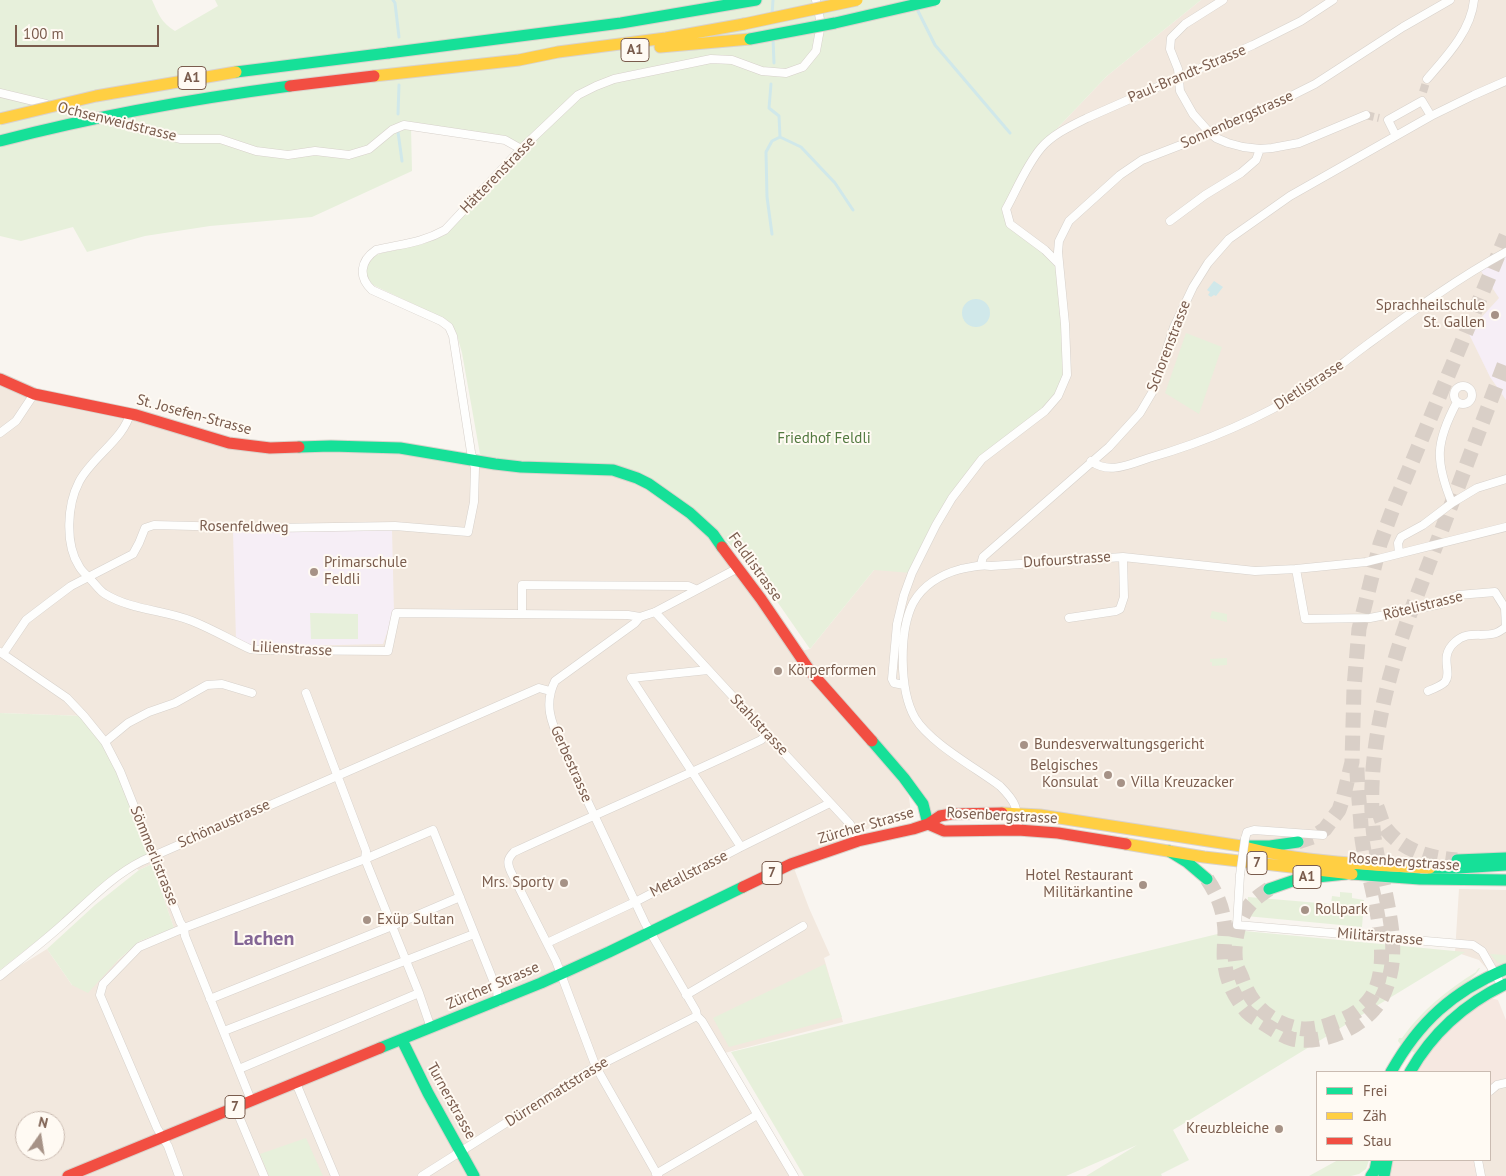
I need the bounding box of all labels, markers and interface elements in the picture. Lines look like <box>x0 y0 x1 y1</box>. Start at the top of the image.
scale bar <box>18 15 161 47</box>
text: 100 m <box>23 24 64 43</box>
road number: A1 <box>621 38 649 62</box>
street label: Paul-Brandt-Strasse <box>1125 41 1249 107</box>
road number: A1 <box>178 66 206 90</box>
street label: Sonnenbergstrasse <box>1178 87 1296 153</box>
street label: Ochsenweidstrasse <box>56 98 178 146</box>
street label: Hätterenstrasse <box>457 133 539 217</box>
place label: Sprachheilschule St. Gallen <box>1376 297 1485 332</box>
street label: Schorenstrasse <box>1143 298 1195 394</box>
marker: Sprachheilschule St. Gallen <box>1489 309 1501 321</box>
street label: Dietlistrasse <box>1271 356 1347 414</box>
street label: St. Josefen-Strasse <box>134 391 254 439</box>
park label: Friedhof Feldli <box>777 430 871 448</box>
street label: Rosenfeldweg <box>199 517 289 537</box>
street label: Feldlistrasse <box>724 529 786 605</box>
street label: Dufourstrasse <box>1023 548 1111 572</box>
place label: Primarschule Feldli <box>324 554 407 589</box>
marker: Primarschule Feldli <box>308 566 320 578</box>
street label: Rötelistrasse <box>1381 587 1465 625</box>
street label: Lilienstrasse <box>251 638 333 660</box>
place label: Körperformen <box>788 662 876 680</box>
marker: Körperformen <box>772 665 784 677</box>
street label: Stahlstrasse <box>726 691 792 759</box>
street label: Gerbestrasse <box>546 723 596 805</box>
place label: Bundesverwaltungsgericht <box>1034 736 1204 754</box>
marker: Bundesverwaltungsgericht <box>1018 739 1030 751</box>
place label: Belgisches Konsulat <box>1030 757 1098 792</box>
marker: Belgisches Konsulat <box>1102 769 1114 781</box>
place label: Villa Kreuzacker <box>1131 774 1234 792</box>
marker: Villa Kreuzacker <box>1115 777 1127 789</box>
street label: Schönaustrasse <box>175 796 273 852</box>
street label: Sömmerlistrasse <box>126 804 182 908</box>
street label: Zürcher Strasse <box>816 804 916 848</box>
street label: Rosenbergstrasse <box>946 804 1058 828</box>
street label: Metallstrasse <box>647 847 731 901</box>
street label: Rosenbergstrasse <box>1348 849 1460 875</box>
road number: 7 <box>1247 851 1267 874</box>
road number: 7 <box>762 861 782 884</box>
road number: A1 <box>1293 866 1321 889</box>
place label: Hotel Restaurant Militärkantine <box>1025 867 1133 902</box>
place label: Mrs. Sporty <box>482 874 554 892</box>
marker: Mrs. Sporty <box>558 877 570 889</box>
marker: Hotel Restaurant Militärkantine <box>1137 879 1149 891</box>
place label: Rollpark <box>1315 901 1368 919</box>
marker: Rollpark <box>1299 904 1311 916</box>
place label: Exüp Sultan <box>377 911 454 929</box>
marker: Exüp Sultan <box>361 914 373 926</box>
street label: Militärstrasse <box>1336 924 1424 950</box>
district label: Lachen <box>234 927 294 951</box>
street label: Zürcher Strasse <box>444 958 542 1014</box>
street label: Dürrenmattstrasse <box>502 1053 612 1131</box>
street label: Turnerstrasse <box>423 1059 479 1143</box>
legend <box>1316 1071 1491 1161</box>
text: Frei <box>1363 1081 1388 1100</box>
road number: 7 <box>225 1096 245 1118</box>
text: Zäh <box>1363 1106 1387 1125</box>
north arrow <box>15 1111 65 1161</box>
text: N <box>37 1113 50 1132</box>
place label: Kreuzbleiche <box>1186 1120 1269 1138</box>
marker: Kreuzbleiche <box>1273 1123 1285 1135</box>
text: Stau <box>1363 1131 1392 1150</box>

